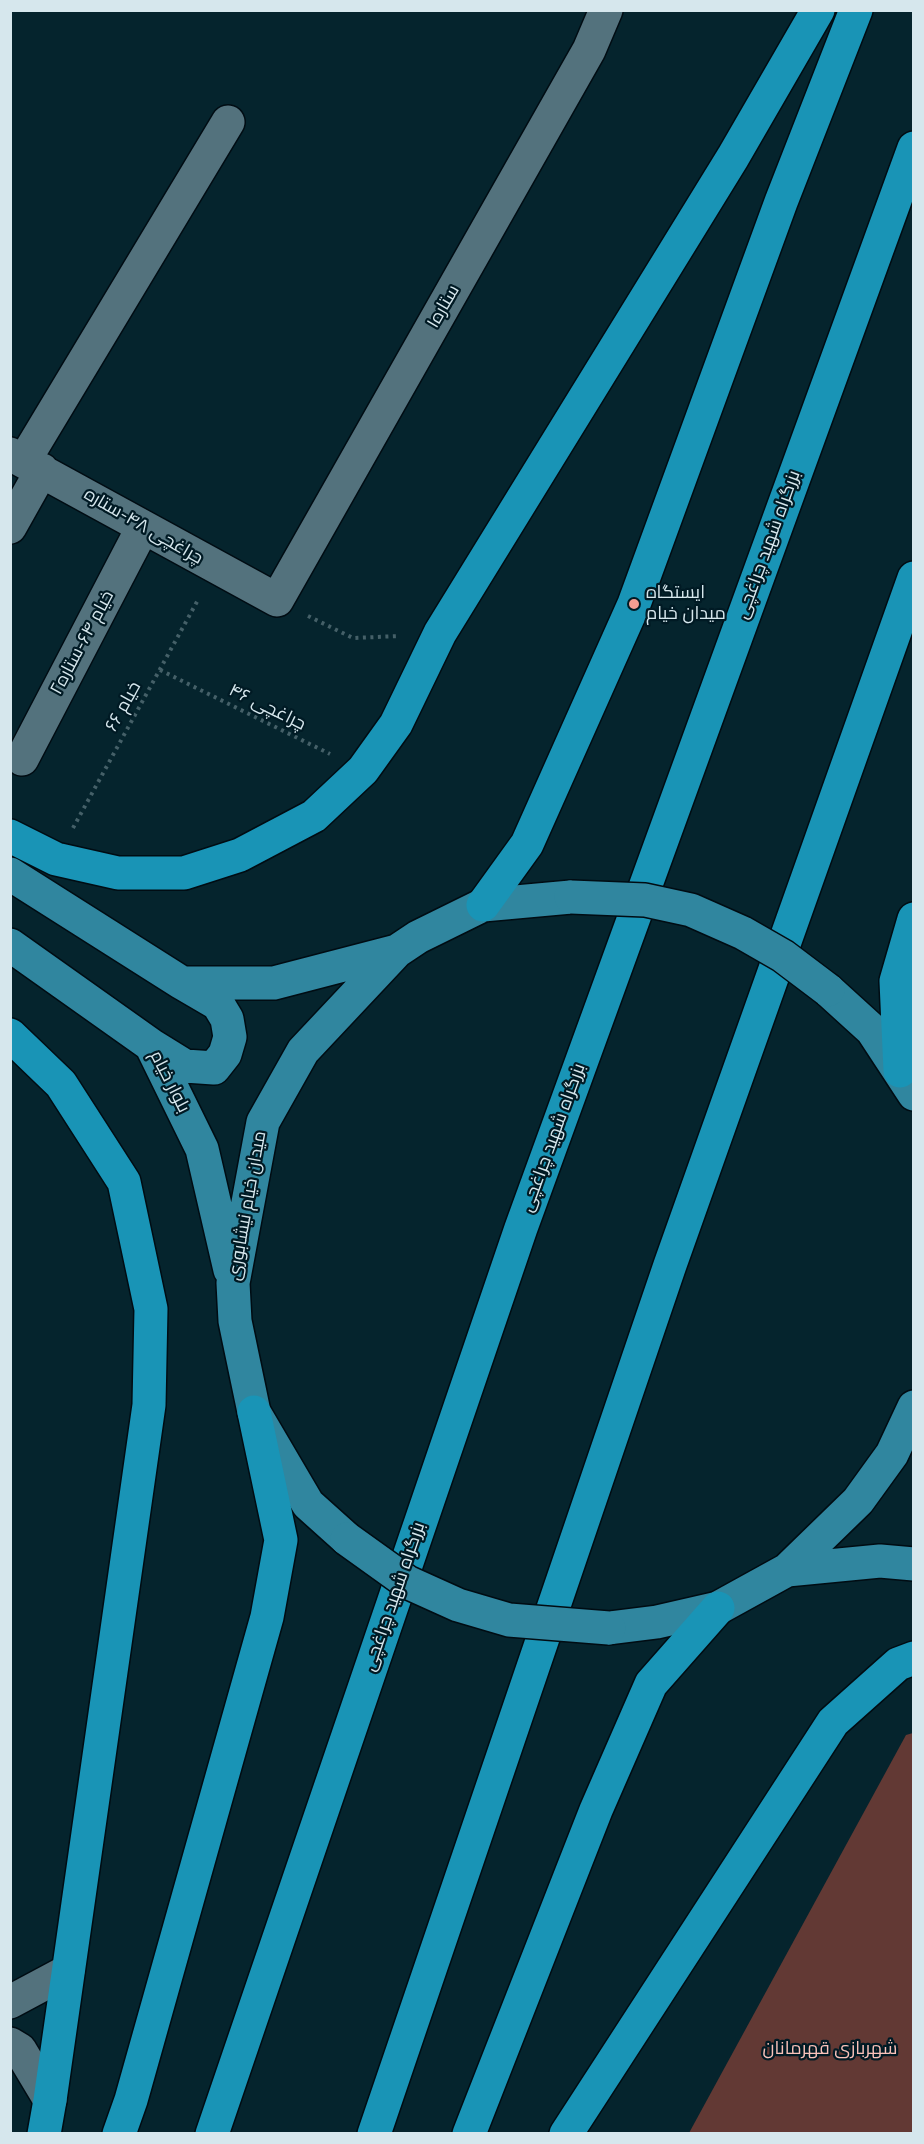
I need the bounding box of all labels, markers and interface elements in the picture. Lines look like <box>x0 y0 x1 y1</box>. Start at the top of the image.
street label: ستاره۱ <box>423 282 465 332</box>
street label: بزرگراه شهید چراغچی <box>732 468 806 622</box>
street label: چراغچی ۴۸-ستاره <box>80 484 206 570</box>
place label: ایستگاه میدان خیام <box>646 583 726 626</box>
street label: خیام ۶۴-ستاره۲ <box>46 587 120 699</box>
marker: ایستگاه میدان خیام <box>627 597 641 611</box>
street label: خیام ۶۶ <box>102 678 146 736</box>
street label: چراغچی ۴۶ <box>225 680 309 736</box>
street label: بلوار خیام <box>144 1047 194 1117</box>
street label: بزرگراه شهید چراغچی <box>517 1061 591 1215</box>
street label: میدان خیام نیشابوری <box>224 1130 272 1282</box>
street label: بزرگراه شهید چراغچی <box>359 1520 431 1674</box>
park label: شهربازی قهرمانان <box>763 2039 897 2061</box>

